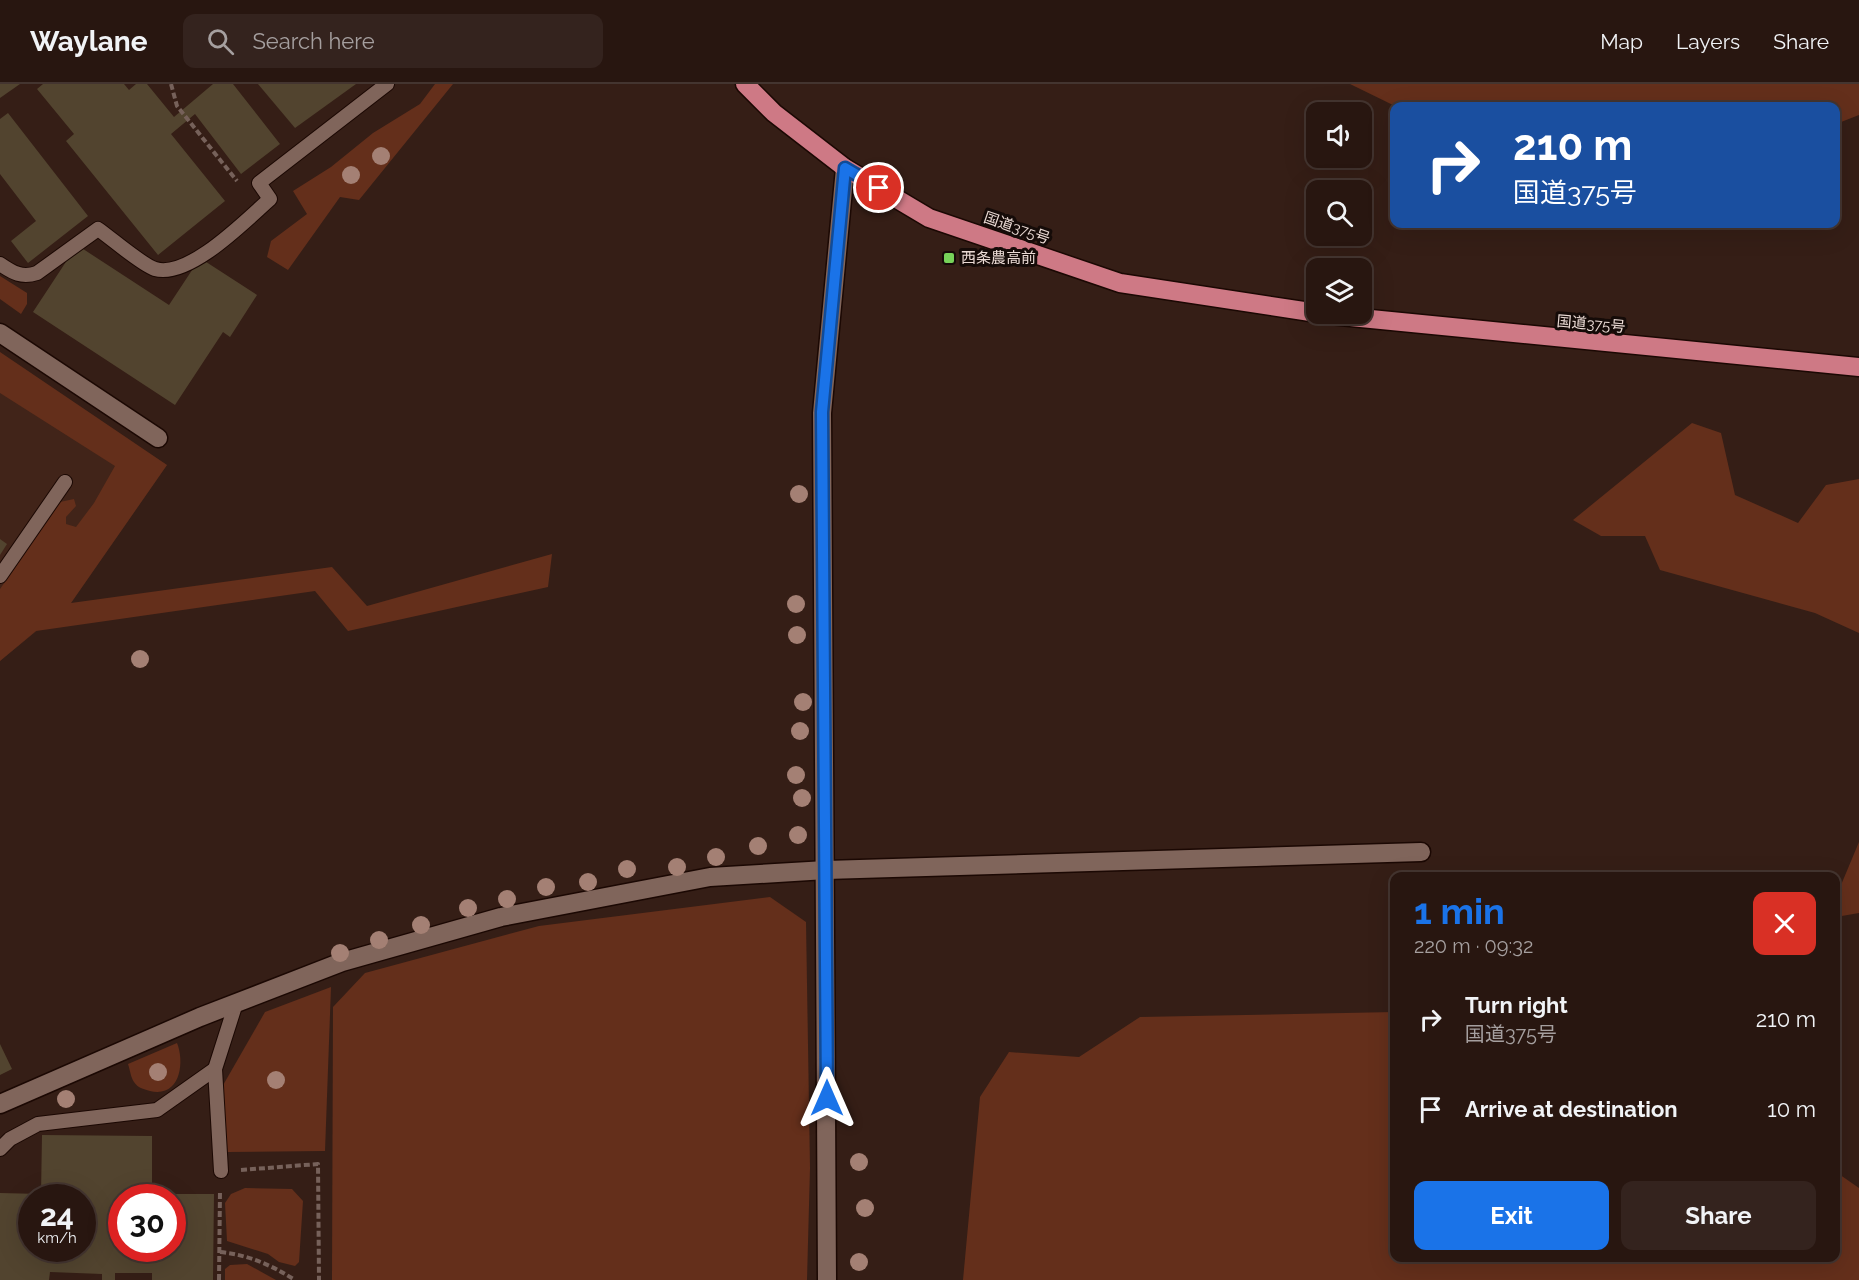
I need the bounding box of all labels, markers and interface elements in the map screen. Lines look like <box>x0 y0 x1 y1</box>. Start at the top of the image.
search box <box>183 14 603 68</box>
text: Waylane <box>30 25 147 58</box>
icon: search <box>204 25 237 58</box>
text: Search here <box>252 28 375 54</box>
text: Map <box>1600 29 1643 54</box>
text: Layers <box>1676 29 1740 54</box>
text: Share <box>1773 29 1829 54</box>
map controls <box>1306 102 1372 324</box>
button: sound <box>1306 102 1372 168</box>
text: 210 m <box>1513 121 1632 170</box>
icon: right <box>1414 126 1492 204</box>
pin <box>853 162 904 213</box>
icon: arrive <box>862 171 895 204</box>
text: 国道375号 <box>1513 177 1637 208</box>
button: search <box>1306 180 1372 246</box>
street label: 国道375号 <box>981 208 1053 248</box>
place label: 西条農高前 <box>961 249 1036 267</box>
marker: 西条農高前 <box>942 251 956 265</box>
button: layers <box>1306 258 1372 324</box>
street label: 国道375号 <box>1556 312 1626 336</box>
text: 1 min <box>1414 890 1505 932</box>
button: close <box>1753 892 1816 955</box>
text: 220 m · 09:32 <box>1414 934 1533 958</box>
text: Turn right <box>1465 992 1568 1018</box>
icon: right <box>1414 1003 1447 1036</box>
text: 210 m <box>1756 1006 1816 1032</box>
text: 国道375号 <box>1465 1022 1557 1046</box>
position arrow <box>795 1066 859 1130</box>
icon: arrive <box>1414 1093 1447 1126</box>
text: Arrive at destination <box>1465 1096 1678 1122</box>
text: 10 m <box>1767 1096 1816 1122</box>
button: Exit <box>1414 1181 1609 1250</box>
button: Share <box>1621 1181 1816 1250</box>
speed limit sign: 30 <box>108 1184 186 1262</box>
text: 24 <box>40 1198 74 1233</box>
text: km/h <box>37 1229 77 1247</box>

